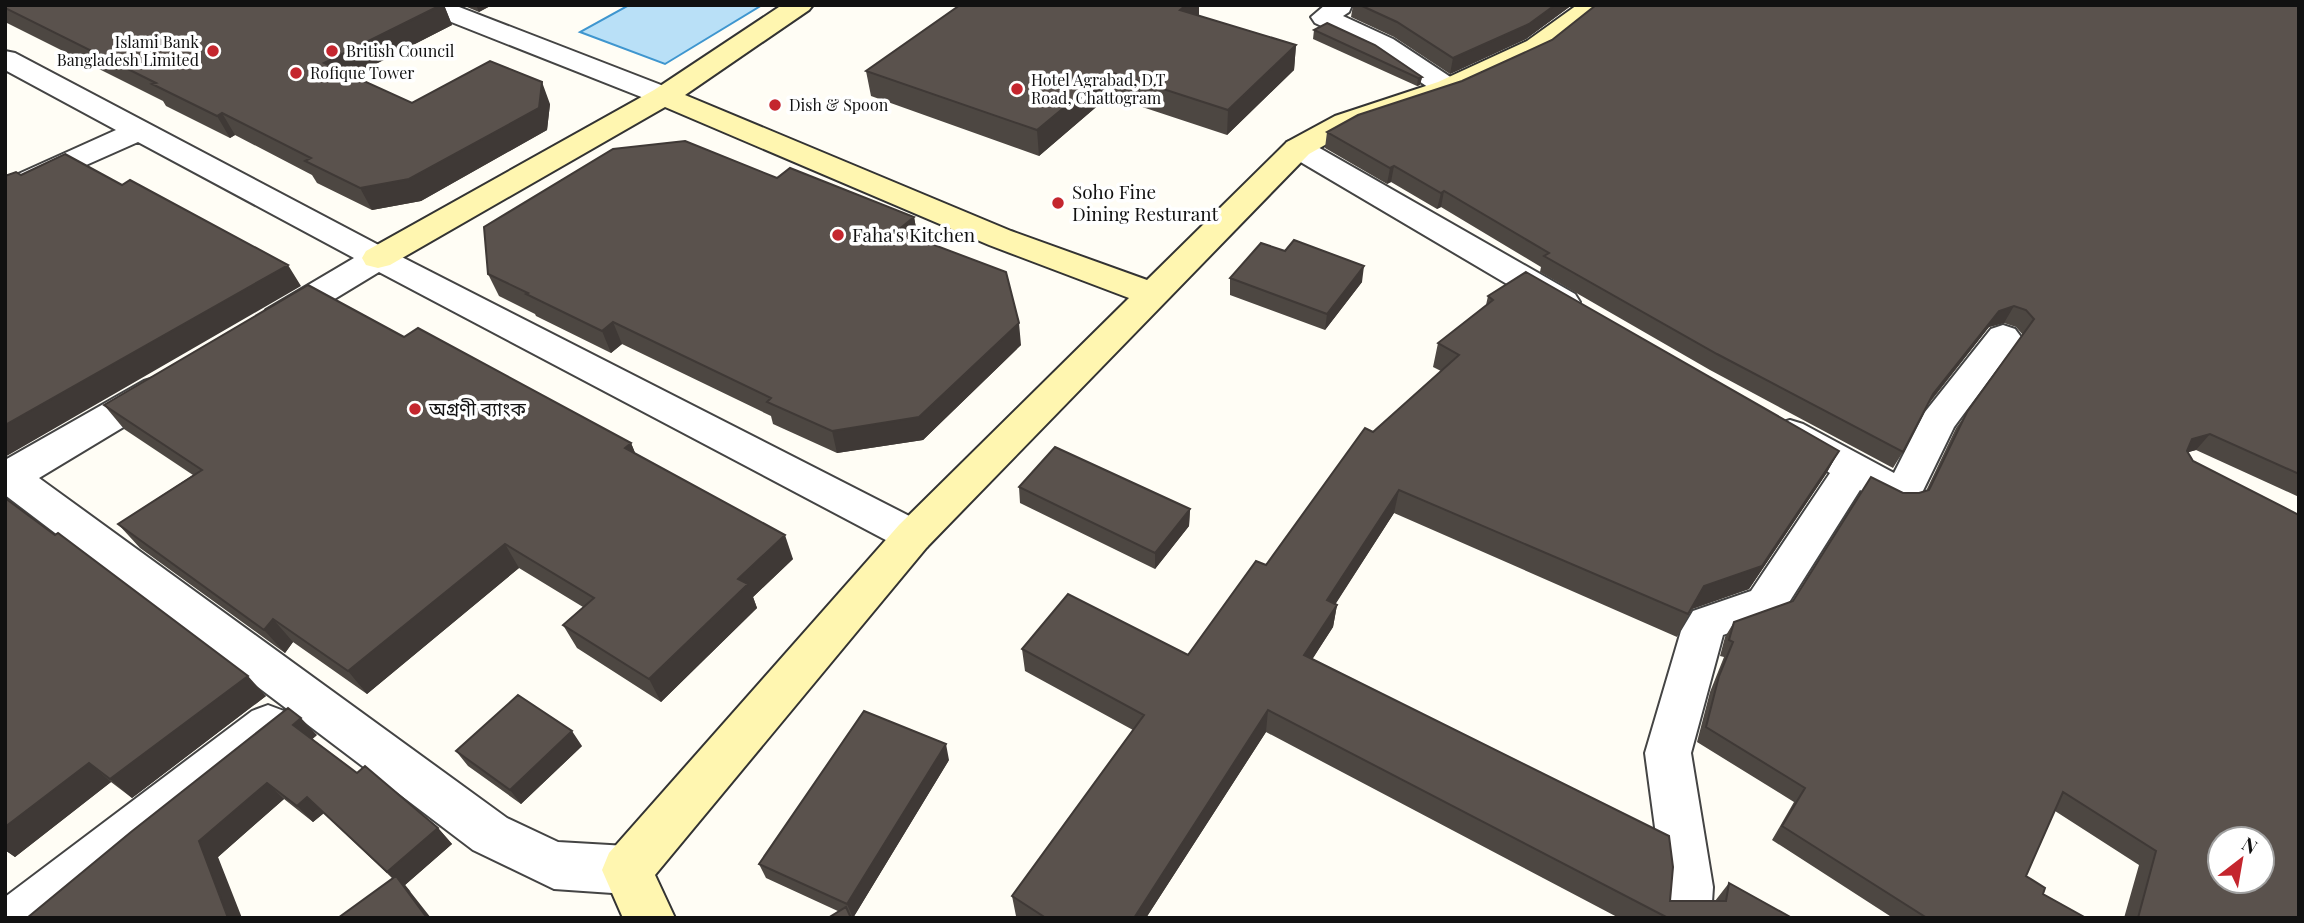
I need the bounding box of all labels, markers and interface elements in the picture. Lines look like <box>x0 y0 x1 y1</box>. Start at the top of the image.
place label: Islami Bank Bangladesh Limited <box>57 31 199 70</box>
place label: British Council <box>346 40 455 61</box>
marker: Islami Bank Bangladesh Limited <box>205 43 221 59</box>
marker: British Council <box>324 43 340 59</box>
place label: Rofique Tower <box>310 62 414 83</box>
marker: Rofique Tower <box>288 65 304 81</box>
place label: Hotel Agrabad, D.T Road, Chattogram <box>1031 69 1165 108</box>
marker: Hotel Agrabad, D.T Road, Chattogram <box>1009 81 1025 97</box>
place label: Dish & Spoon <box>789 94 889 115</box>
marker: Dish & Spoon <box>767 97 783 113</box>
place label: Soho Fine Dining Resturant <box>1072 178 1219 226</box>
marker: Soho Fine Dining Resturant <box>1050 195 1066 211</box>
place label: Faha's Kitchen <box>852 221 976 247</box>
marker: Faha's Kitchen <box>830 227 846 243</box>
place label: অগ্রণী ব্যাংক <box>428 395 527 421</box>
marker: অগ্রণী ব্যাংক <box>407 401 423 417</box>
north arrow <box>2206 825 2276 895</box>
text: N <box>2238 830 2263 859</box>

